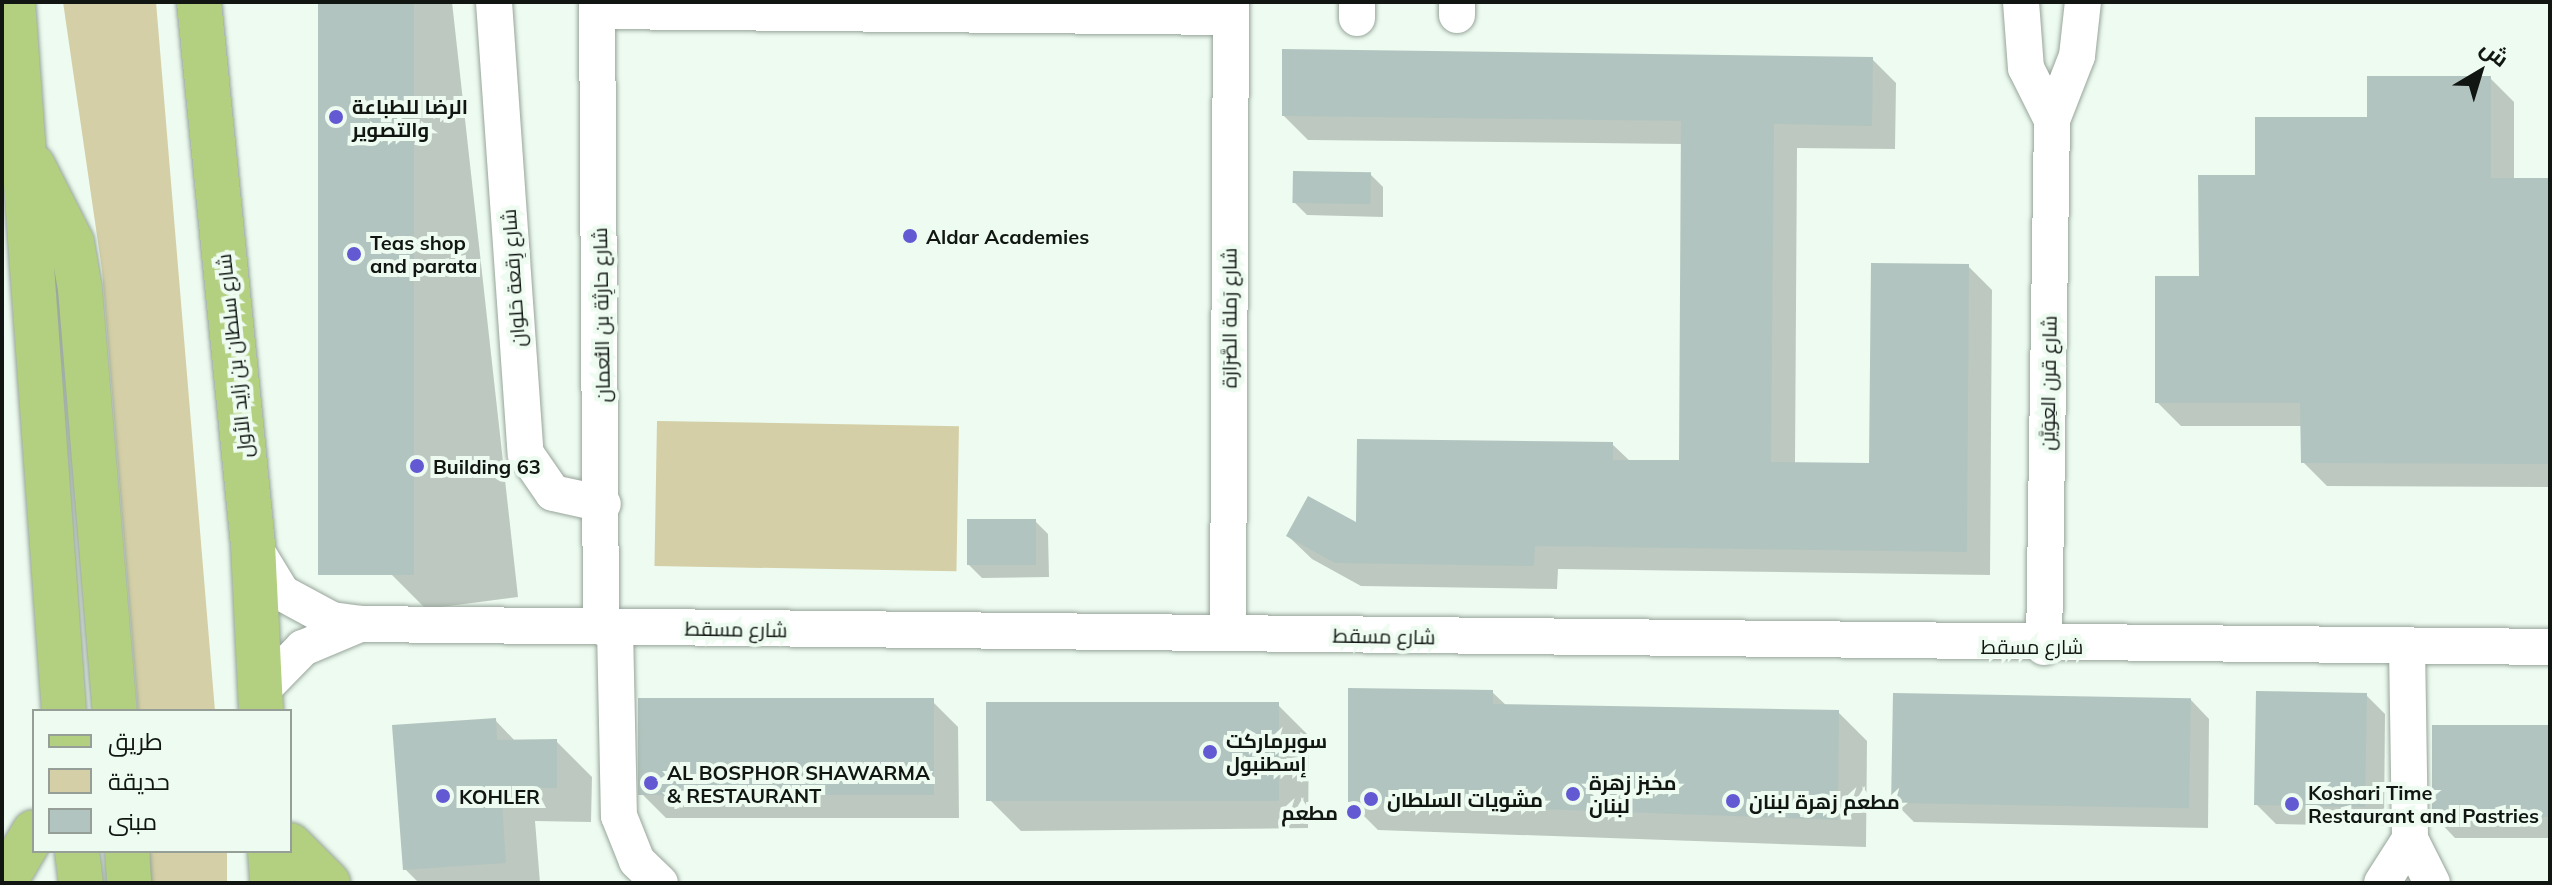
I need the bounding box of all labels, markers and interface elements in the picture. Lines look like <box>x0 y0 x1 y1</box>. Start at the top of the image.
north arrow <box>2440 32 2520 112</box>
text: ش <box>2475 33 2515 73</box>
place label: الرضا للطباعة والتصوير <box>352 94 468 141</box>
marker: الرضا للطباعة والتصوير <box>327 108 345 126</box>
street label: شارع رِقعة حَلوان <box>496 208 530 348</box>
place label: Aldar Academies <box>926 224 1089 248</box>
street label: شارع حارِثة بن النُّعمان <box>587 227 615 403</box>
marker: Aldar Academies <box>901 227 919 245</box>
place label: Teas shop and parata <box>370 230 477 277</box>
marker: Teas shop and parata <box>345 245 363 263</box>
street label: شارع رَملة الصَّرَارَة <box>1217 248 1241 388</box>
street label: شارع سلطان بن زايد الأول <box>211 253 257 459</box>
street label: شارع قرن العِوَيَّن <box>2035 315 2061 451</box>
place label: Building 63 <box>433 454 541 478</box>
marker: Building 63 <box>408 457 426 475</box>
street label: شارع مسقط <box>684 616 788 642</box>
street label: شارع مسقط <box>1332 623 1436 649</box>
street label: شارع مسقط <box>1981 634 2083 658</box>
legend <box>32 709 292 853</box>
text: طريق <box>108 726 163 756</box>
place label: سوبرماركت إسطنبول <box>1226 728 1327 775</box>
marker: سوبرماركت إسطنبول <box>1201 743 1219 761</box>
place label: AL BOSPHOR SHAWARMA & RESTAURANT <box>667 760 930 807</box>
text: حديقة <box>108 766 170 796</box>
place label: مخبز زهرة لبنان <box>1589 770 1677 817</box>
marker: AL BOSPHOR SHAWARMA & RESTAURANT <box>642 774 660 792</box>
place label: Koshari Time Restaurant and Pastries <box>2308 780 2539 827</box>
place label: KOHLER <box>459 784 540 808</box>
marker: مخبز زهرة لبنان <box>1564 785 1582 803</box>
marker: KOHLER <box>434 787 452 805</box>
place label: مشويات السلطان <box>1387 787 1543 811</box>
place label: مطعم زهرة لبنان <box>1749 789 1900 813</box>
marker: مشويات السلطان <box>1362 790 1380 808</box>
marker: مطعم زهرة لبنان <box>1724 792 1742 810</box>
marker: Koshari Time Restaurant and Pastries <box>2283 795 2301 813</box>
place label: مطعم <box>1281 800 1338 824</box>
marker: مطعم <box>1345 803 1363 821</box>
text: مبنى <box>108 806 157 836</box>

